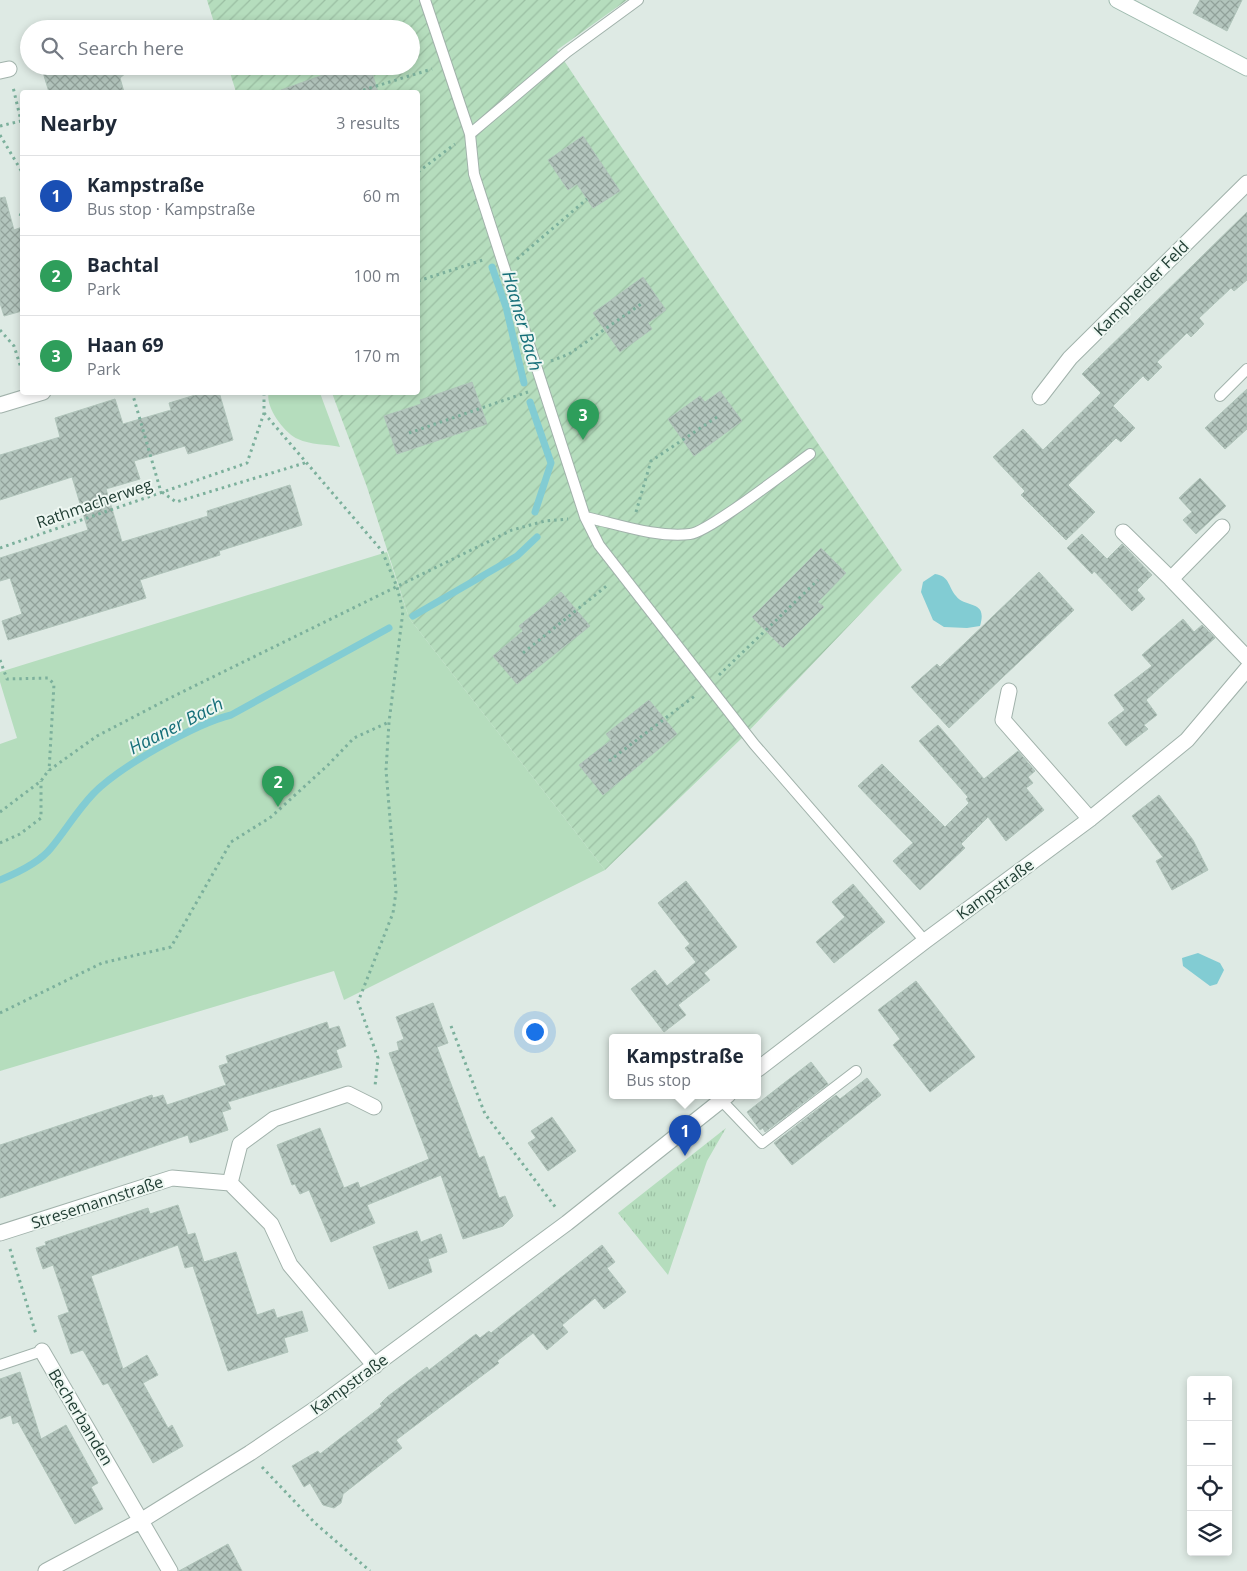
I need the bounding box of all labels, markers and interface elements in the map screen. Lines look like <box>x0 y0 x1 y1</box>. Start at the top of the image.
search box <box>20 20 420 75</box>
icon: search <box>38 34 66 62</box>
text: Search here <box>78 35 184 61</box>
text: Nearby <box>40 109 117 137</box>
text: 3 results <box>336 112 400 134</box>
text: Kampstraße <box>87 172 204 198</box>
text: 1 <box>51 185 61 207</box>
text: 60 m <box>363 185 400 207</box>
text: Bus stop · Kampstraße <box>87 198 255 220</box>
street label: Kampheider Feld <box>1088 235 1194 341</box>
text: Bachtal <box>87 252 159 278</box>
text: 2 <box>51 265 61 287</box>
text: 100 m <box>354 265 400 287</box>
water label: Haaner Bach <box>497 268 549 374</box>
text: Park <box>87 278 120 300</box>
text: Haan 69 <box>87 332 164 358</box>
text: 3 <box>51 345 61 367</box>
text: 170 m <box>354 345 400 367</box>
text: Park <box>87 358 120 380</box>
pin: 3 <box>567 399 599 440</box>
street label: Rathmacherweg <box>33 473 155 533</box>
water label: Haaner Bach <box>124 691 227 759</box>
pin: 2 <box>262 766 294 807</box>
street label: Kampstraße <box>952 853 1038 925</box>
your location <box>522 1019 548 1045</box>
popup <box>609 1034 761 1099</box>
text: Kampstraße <box>626 1043 744 1069</box>
text: Bus stop <box>626 1069 691 1091</box>
pin: 1 <box>669 1115 701 1156</box>
street label: Stresemannstraße <box>28 1170 166 1234</box>
street label: Kampstraße <box>306 1348 392 1420</box>
street label: Becherbanden <box>43 1364 119 1470</box>
map controls <box>1187 1376 1232 1556</box>
button: + <box>1187 1376 1232 1421</box>
button: − <box>1187 1421 1232 1466</box>
button: locate <box>1187 1466 1232 1511</box>
button: layers <box>1187 1511 1232 1556</box>

